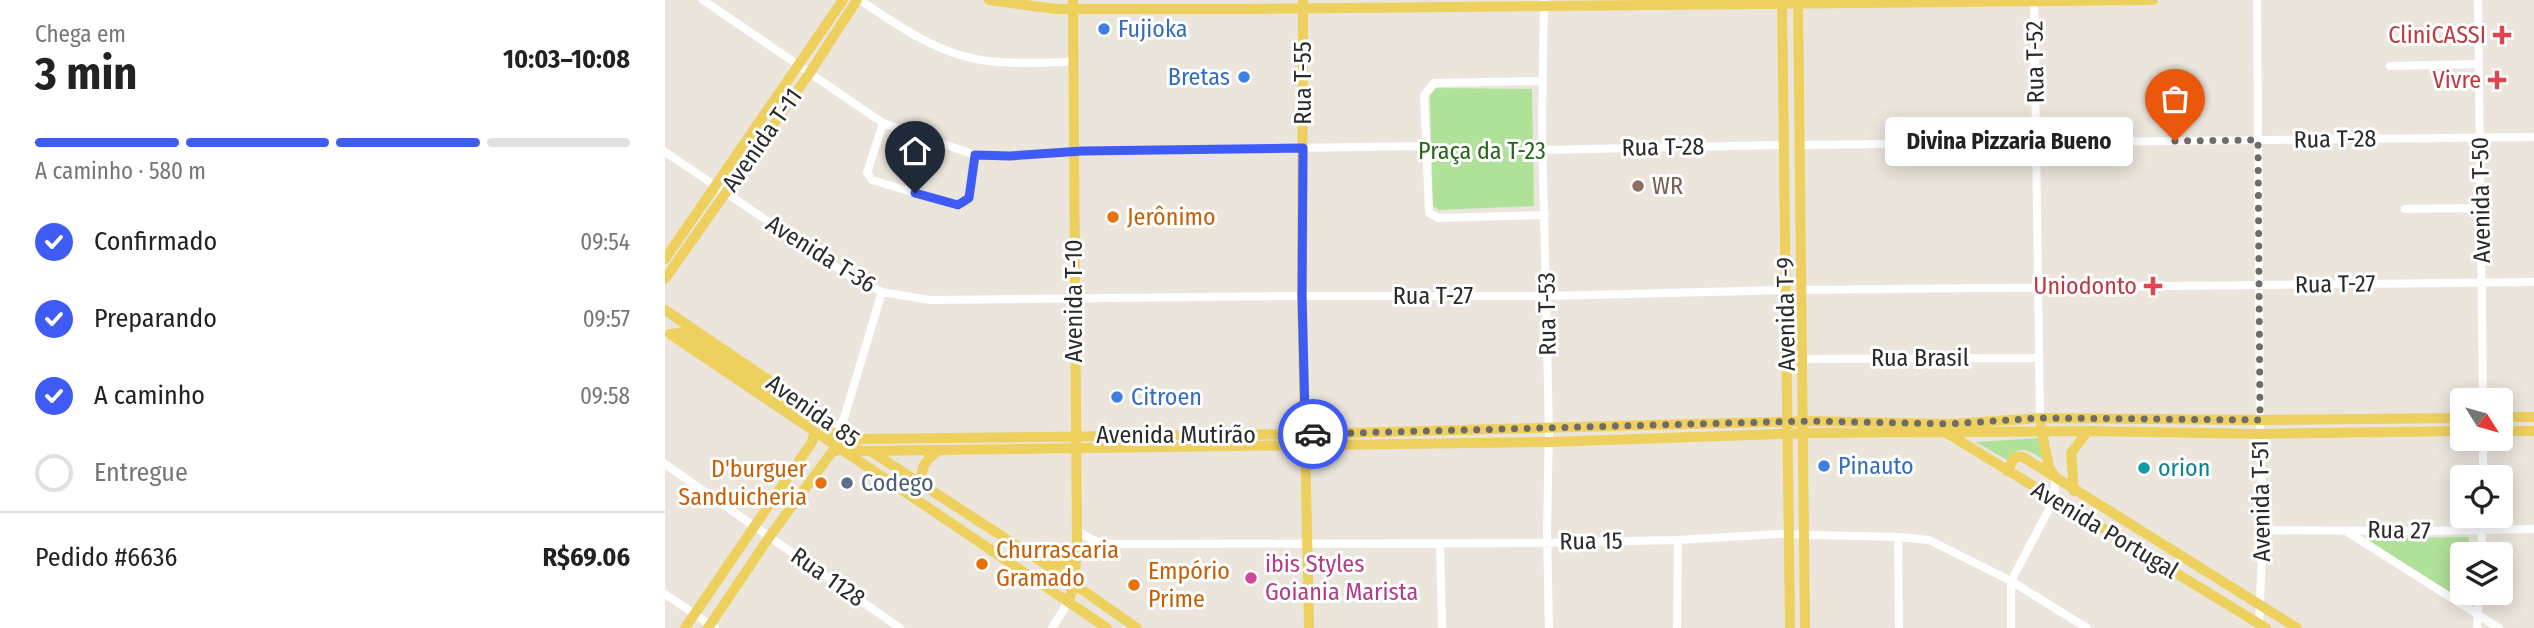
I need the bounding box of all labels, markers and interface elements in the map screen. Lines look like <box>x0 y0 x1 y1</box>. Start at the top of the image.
place label: Fujioka <box>1118 15 1187 43</box>
text: Chega em <box>35 20 126 48</box>
street label: Rua T-52 <box>2020 20 2050 104</box>
marker: Fujioka <box>1096 21 1112 37</box>
place label: CliniCASSI <box>2388 21 2486 49</box>
marker: CliniCASSI <box>2492 25 2512 45</box>
street label: Rua T-55 <box>1289 41 1317 125</box>
text: 10:03–10:08 <box>503 44 630 75</box>
text: 3 min <box>35 46 137 101</box>
place label: Bretas <box>1168 63 1230 91</box>
place label: Vivre <box>2432 66 2481 94</box>
marker: Bretas <box>1236 69 1252 85</box>
pin <box>2145 69 2205 141</box>
marker: Vivre <box>2487 70 2507 90</box>
icon: bag <box>2156 80 2194 118</box>
street label: Avenida T-11 <box>716 83 808 197</box>
callout: Divina Pizzaria Bueno <box>1885 116 2133 166</box>
pin <box>885 121 945 193</box>
street label: Rua T-28 <box>2293 124 2377 154</box>
text: Divina Pizzaria Bueno <box>1907 127 2111 155</box>
icon: home <box>896 132 934 170</box>
street label: Rua T-28 <box>1621 132 1705 162</box>
park label: Praça da T-23 <box>1418 137 1546 165</box>
street label: Avenida T-50 <box>2466 137 2496 263</box>
text: A caminho · 580 m <box>35 157 206 185</box>
place label: WR <box>1652 172 1683 200</box>
marker: WR <box>1630 178 1646 194</box>
place label: Jerônimo <box>1127 203 1216 231</box>
street label: Avenida T-36 <box>761 209 881 299</box>
marker: Jerônimo <box>1105 209 1121 225</box>
icon: check <box>35 223 73 261</box>
text: Confirmado <box>94 226 217 257</box>
text: 09:54 <box>580 228 630 256</box>
street label: Avenida T-10 <box>1060 240 1088 362</box>
street label: Avenida T-9 <box>1771 257 1801 371</box>
street label: Rua T-27 <box>2295 269 2376 299</box>
street label: Rua T-53 <box>1532 272 1562 356</box>
place label: Uniodonto <box>2033 272 2137 300</box>
marker: Uniodonto <box>2143 276 2163 296</box>
street label: Rua T-27 <box>1393 282 1474 310</box>
icon: check <box>35 300 73 338</box>
text: Preparando <box>94 303 217 334</box>
text: 09:57 <box>583 305 630 333</box>
street label: Rua Brasil <box>1871 344 1969 372</box>
street label: Avenida 85 <box>761 369 865 453</box>
icon: check <box>35 377 73 415</box>
text: A caminho <box>94 380 205 411</box>
text: 09:58 <box>580 382 630 410</box>
place label: Citroen <box>1131 383 1202 411</box>
north arrow <box>2450 388 2513 452</box>
map controls <box>2450 388 2513 605</box>
marker: Citroen <box>1109 389 1125 405</box>
courier <box>1278 399 1348 469</box>
icon: car <box>1294 415 1332 453</box>
street label: Avenida Mutirão <box>1096 421 1256 449</box>
street label: Avenida T-51 <box>2246 440 2276 562</box>
place label: Pinauto <box>1838 452 1914 480</box>
place label: orion <box>2158 454 2210 482</box>
place label: D'burguer Sanduicheria <box>678 455 808 511</box>
text: Entregue <box>94 457 188 488</box>
marker: Pinauto <box>1816 458 1832 474</box>
marker: orion <box>2136 460 2152 476</box>
button: locate <box>2450 465 2513 528</box>
place label: Codego <box>861 469 934 497</box>
marker: D'burguer Sanduicheria <box>813 475 829 491</box>
marker: Codego <box>839 475 855 491</box>
street label: Avenida Portugal <box>2027 475 2183 585</box>
street label: Rua 27 <box>2367 515 2431 545</box>
street label: Rua 15 <box>1559 526 1623 556</box>
place label: Churrascaria Gramado <box>996 536 1119 592</box>
street label: Rua 1128 <box>786 541 870 613</box>
text: Pedido #6636 <box>35 542 177 573</box>
text: R$69.06 <box>543 542 630 573</box>
button: layers <box>2450 542 2513 605</box>
place label: ibis Styles Goiania Marista <box>1265 550 1418 606</box>
marker: Churrascaria Gramado <box>974 556 990 572</box>
place label: Empório Prime <box>1148 557 1230 613</box>
marker: ibis Styles Goiania Marista <box>1243 570 1259 586</box>
marker: Empório Prime <box>1126 577 1142 593</box>

